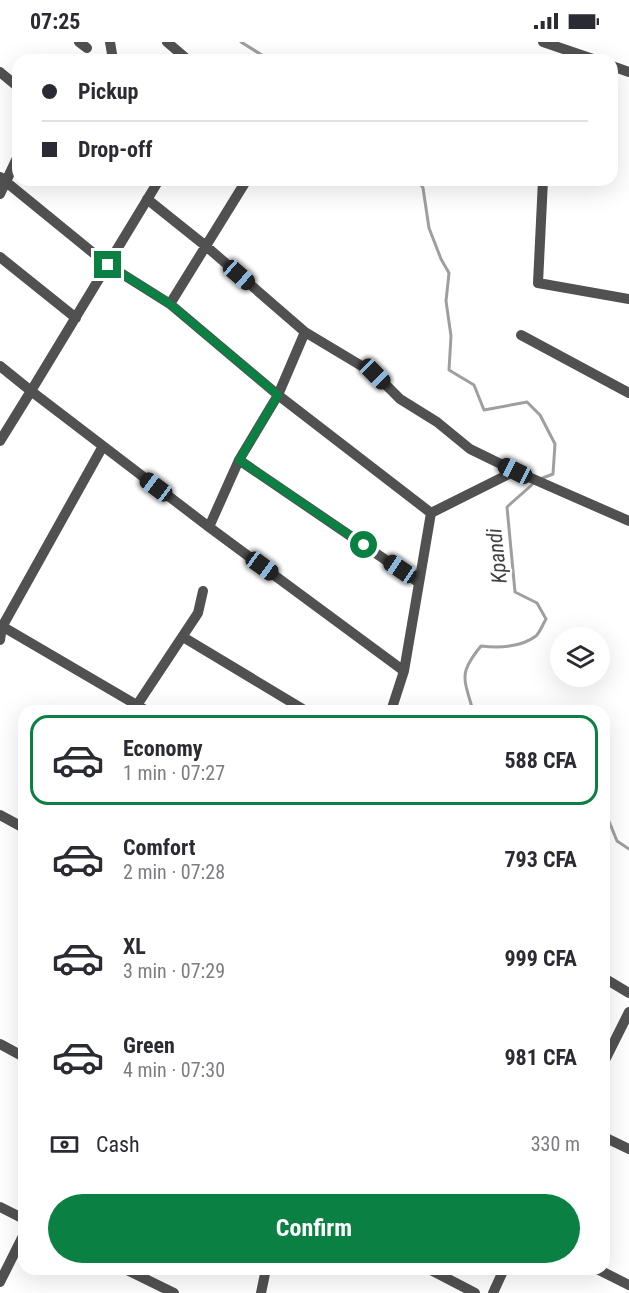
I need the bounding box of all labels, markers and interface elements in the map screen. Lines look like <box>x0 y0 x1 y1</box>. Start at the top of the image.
text: 07:25 <box>30 9 81 34</box>
text: Pickup <box>78 79 138 104</box>
text: Drop-off <box>78 137 152 162</box>
route end <box>94 251 121 278</box>
car <box>220 256 258 294</box>
car <box>356 355 394 393</box>
car <box>495 455 535 487</box>
car <box>136 469 176 505</box>
water label: Kpandi <box>482 527 512 585</box>
route start <box>350 531 377 558</box>
car <box>242 548 282 584</box>
car <box>380 551 420 587</box>
map controls <box>550 627 610 687</box>
button: layers <box>550 627 610 687</box>
icon: car <box>51 733 105 787</box>
text: Economy <box>123 736 203 761</box>
text: 588 CFA <box>504 748 577 773</box>
text: 1 min · 07:27 <box>123 761 225 785</box>
icon: car <box>51 832 105 886</box>
text: Comfort <box>123 835 196 860</box>
text: 793 CFA <box>504 847 577 872</box>
text: 2 min · 07:28 <box>123 860 225 884</box>
icon: car <box>51 931 105 985</box>
text: XL <box>123 934 146 959</box>
text: 999 CFA <box>504 946 577 971</box>
text: 3 min · 07:29 <box>123 959 225 983</box>
icon: car <box>51 1030 105 1084</box>
text: Green <box>123 1033 175 1058</box>
text: 981 CFA <box>504 1045 577 1070</box>
text: 4 min · 07:30 <box>123 1058 225 1082</box>
icon: cash <box>48 1128 81 1161</box>
text: Cash <box>96 1132 140 1157</box>
text: 330 m <box>531 1132 580 1156</box>
button: Confirm <box>48 1194 580 1263</box>

